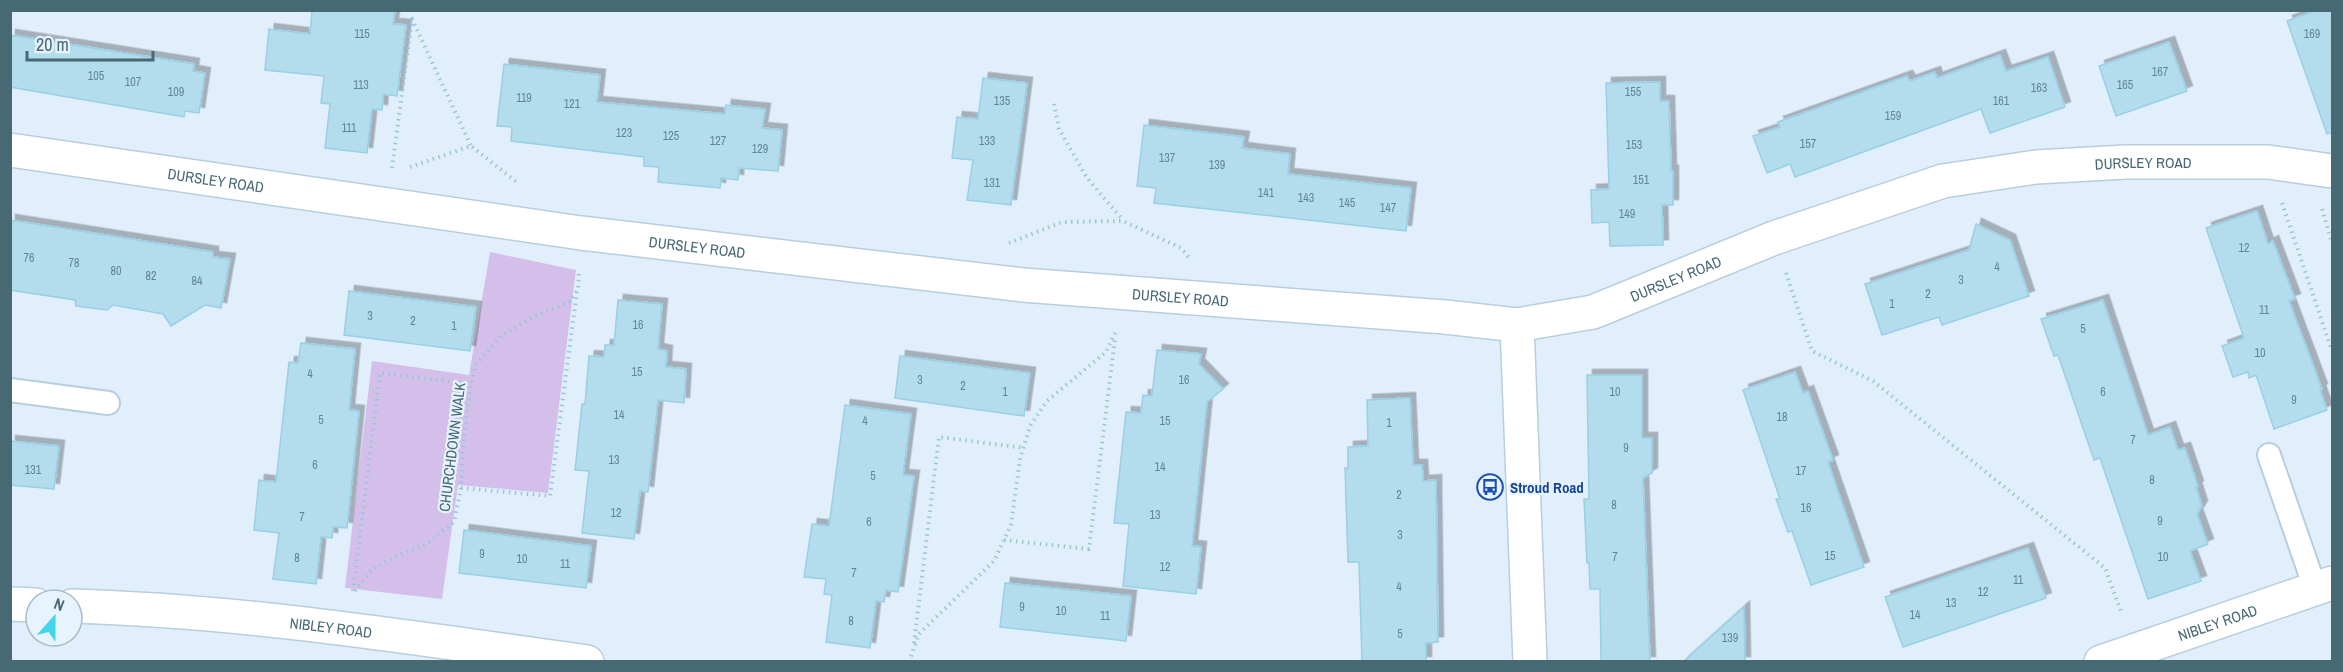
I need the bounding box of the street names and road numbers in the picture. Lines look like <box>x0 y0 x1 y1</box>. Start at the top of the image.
street label: DURSLEY ROAD <box>2094 151 2192 174</box>
street label: DURSLEY ROAD <box>166 163 265 197</box>
street label: DURSLEY ROAD <box>648 231 747 263</box>
street label: DURSLEY ROAD <box>1627 250 1725 306</box>
street label: DURSLEY ROAD <box>1131 283 1230 311</box>
street label: CHURCHDOWN WALK <box>434 380 470 513</box>
street label: NIBLEY ROAD <box>2175 599 2260 645</box>
street label: NIBLEY ROAD <box>289 612 373 643</box>

